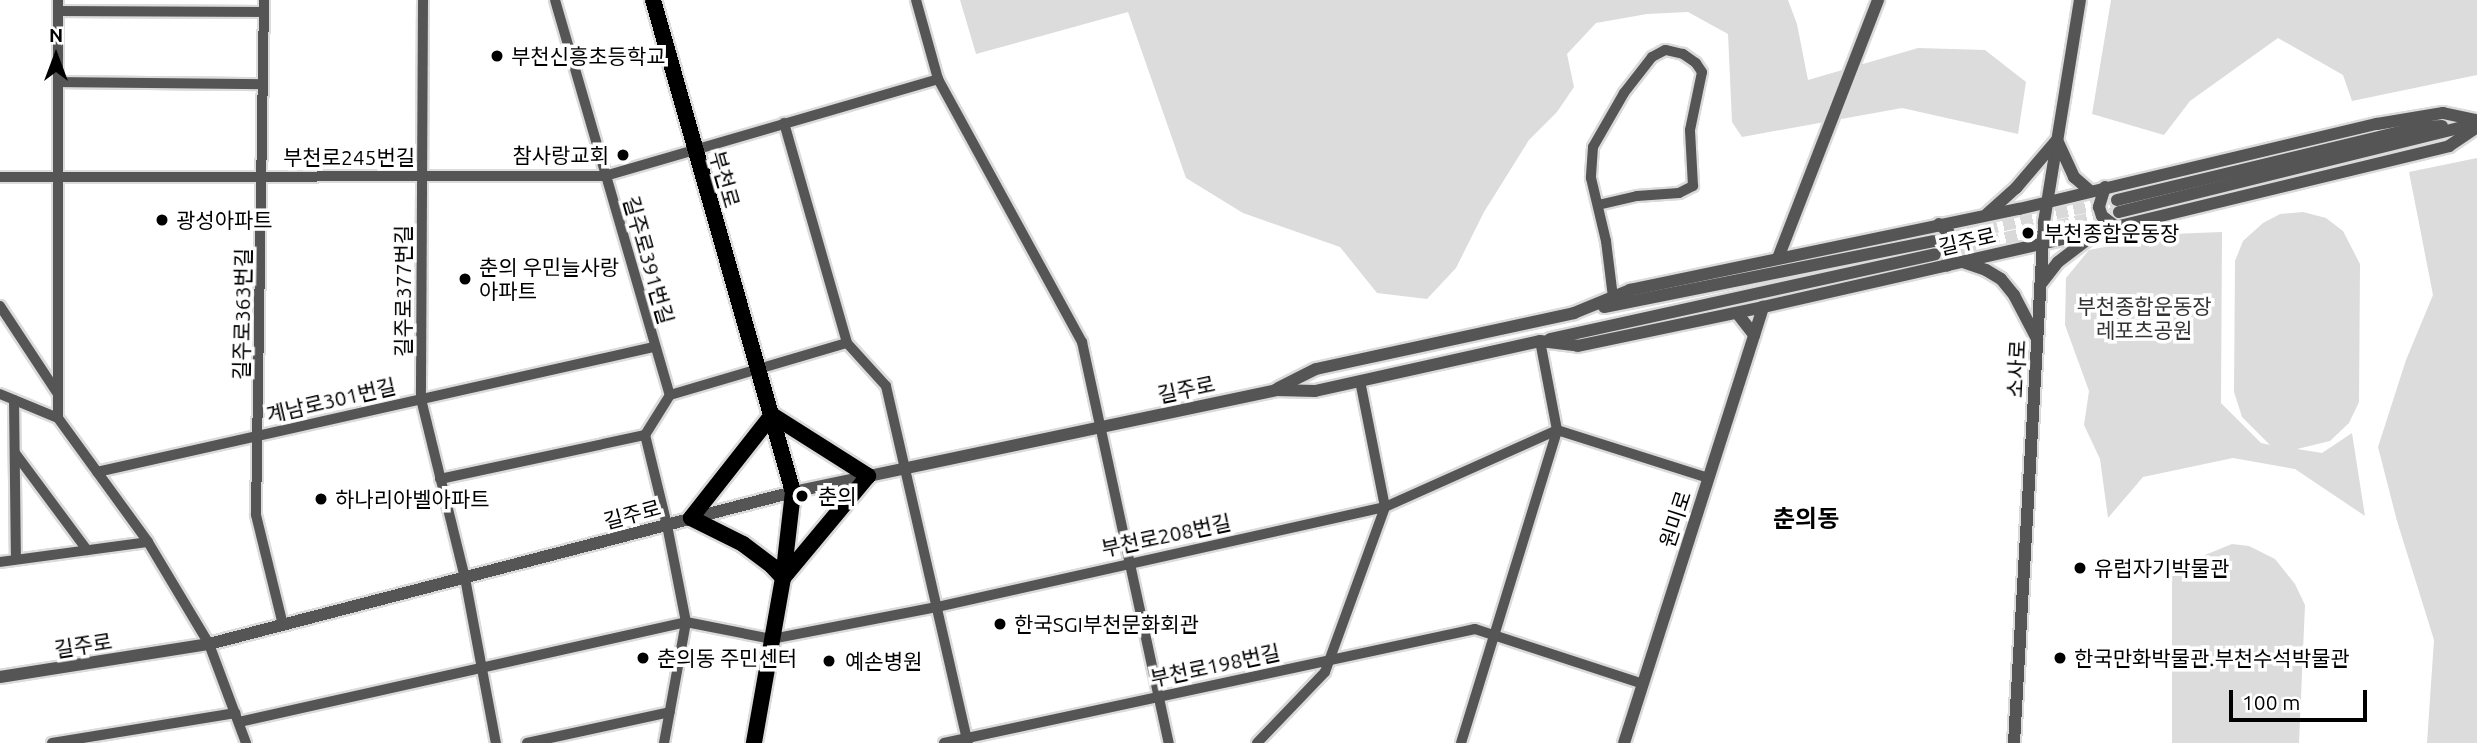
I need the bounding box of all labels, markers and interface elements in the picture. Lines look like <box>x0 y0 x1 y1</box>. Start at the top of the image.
north arrow <box>21 21 91 91</box>
text: N <box>49 24 63 46</box>
place label: 부천신흥초등학교 <box>511 43 666 69</box>
marker: 부천신흥초등학교 <box>489 48 505 64</box>
place label: 참사랑교회 <box>512 142 609 168</box>
street label: 부천로245번길 <box>283 144 415 170</box>
marker: 참사랑교회 <box>615 147 631 163</box>
street label: 부천로 <box>705 148 745 210</box>
street label: 길주로391번길 <box>619 193 679 327</box>
place label: 광성아파트 <box>176 207 273 233</box>
marker: 광성아파트 <box>154 212 170 228</box>
place label: 부천종합운동장 <box>2044 220 2179 246</box>
street label: 길주로 <box>1936 222 1998 260</box>
marker: 부천종합운동장 <box>2018 223 2038 243</box>
street label: 길주로377번길 <box>390 225 416 357</box>
street label: 길주로363번길 <box>228 248 256 380</box>
place label: 춘의 우민늘사랑 아파트 <box>479 254 619 304</box>
marker: 춘의 우민늘사랑 아파트 <box>457 271 473 287</box>
park label: 부천종합운동장 레포츠공원 <box>2076 293 2212 343</box>
street label: 소사로 <box>2002 339 2030 399</box>
street label: 길주로 <box>1155 371 1217 407</box>
street label: 계남로301번길 <box>264 373 398 427</box>
place label: 춘의 <box>818 483 857 509</box>
place label: 하나리아벨아파트 <box>335 486 490 512</box>
marker: 춘의 <box>792 486 812 506</box>
street label: 원미로 <box>1654 488 1696 550</box>
marker: 하나리아벨아파트 <box>313 491 329 507</box>
street label: 길주로 <box>601 494 663 534</box>
district label: 춘의동 <box>1773 505 1839 533</box>
street label: 부천로208번길 <box>1099 509 1233 561</box>
place label: 유럽자기박물관 <box>2094 555 2229 581</box>
marker: 유럽자기박물관 <box>2072 560 2088 576</box>
place label: 한국SGI부천문화회관 <box>1014 611 1199 637</box>
marker: 한국SGI부천문화회관 <box>992 616 1008 632</box>
street label: 길주로 <box>52 628 114 662</box>
street label: 부천로198번길 <box>1148 639 1282 691</box>
place label: 춘의동 주민센터 <box>657 645 797 671</box>
place label: 한국만화박물관.부천수석박물관 <box>2074 645 2350 671</box>
place label: 예손병원 <box>845 648 922 674</box>
marker: 춘의동 주민센터 <box>635 650 651 666</box>
marker: 한국만화박물관.부천수석박물관 <box>2052 650 2068 666</box>
marker: 예손병원 <box>819 651 839 671</box>
scale bar <box>2232 676 2370 720</box>
text: 100 m <box>2242 690 2300 714</box>

